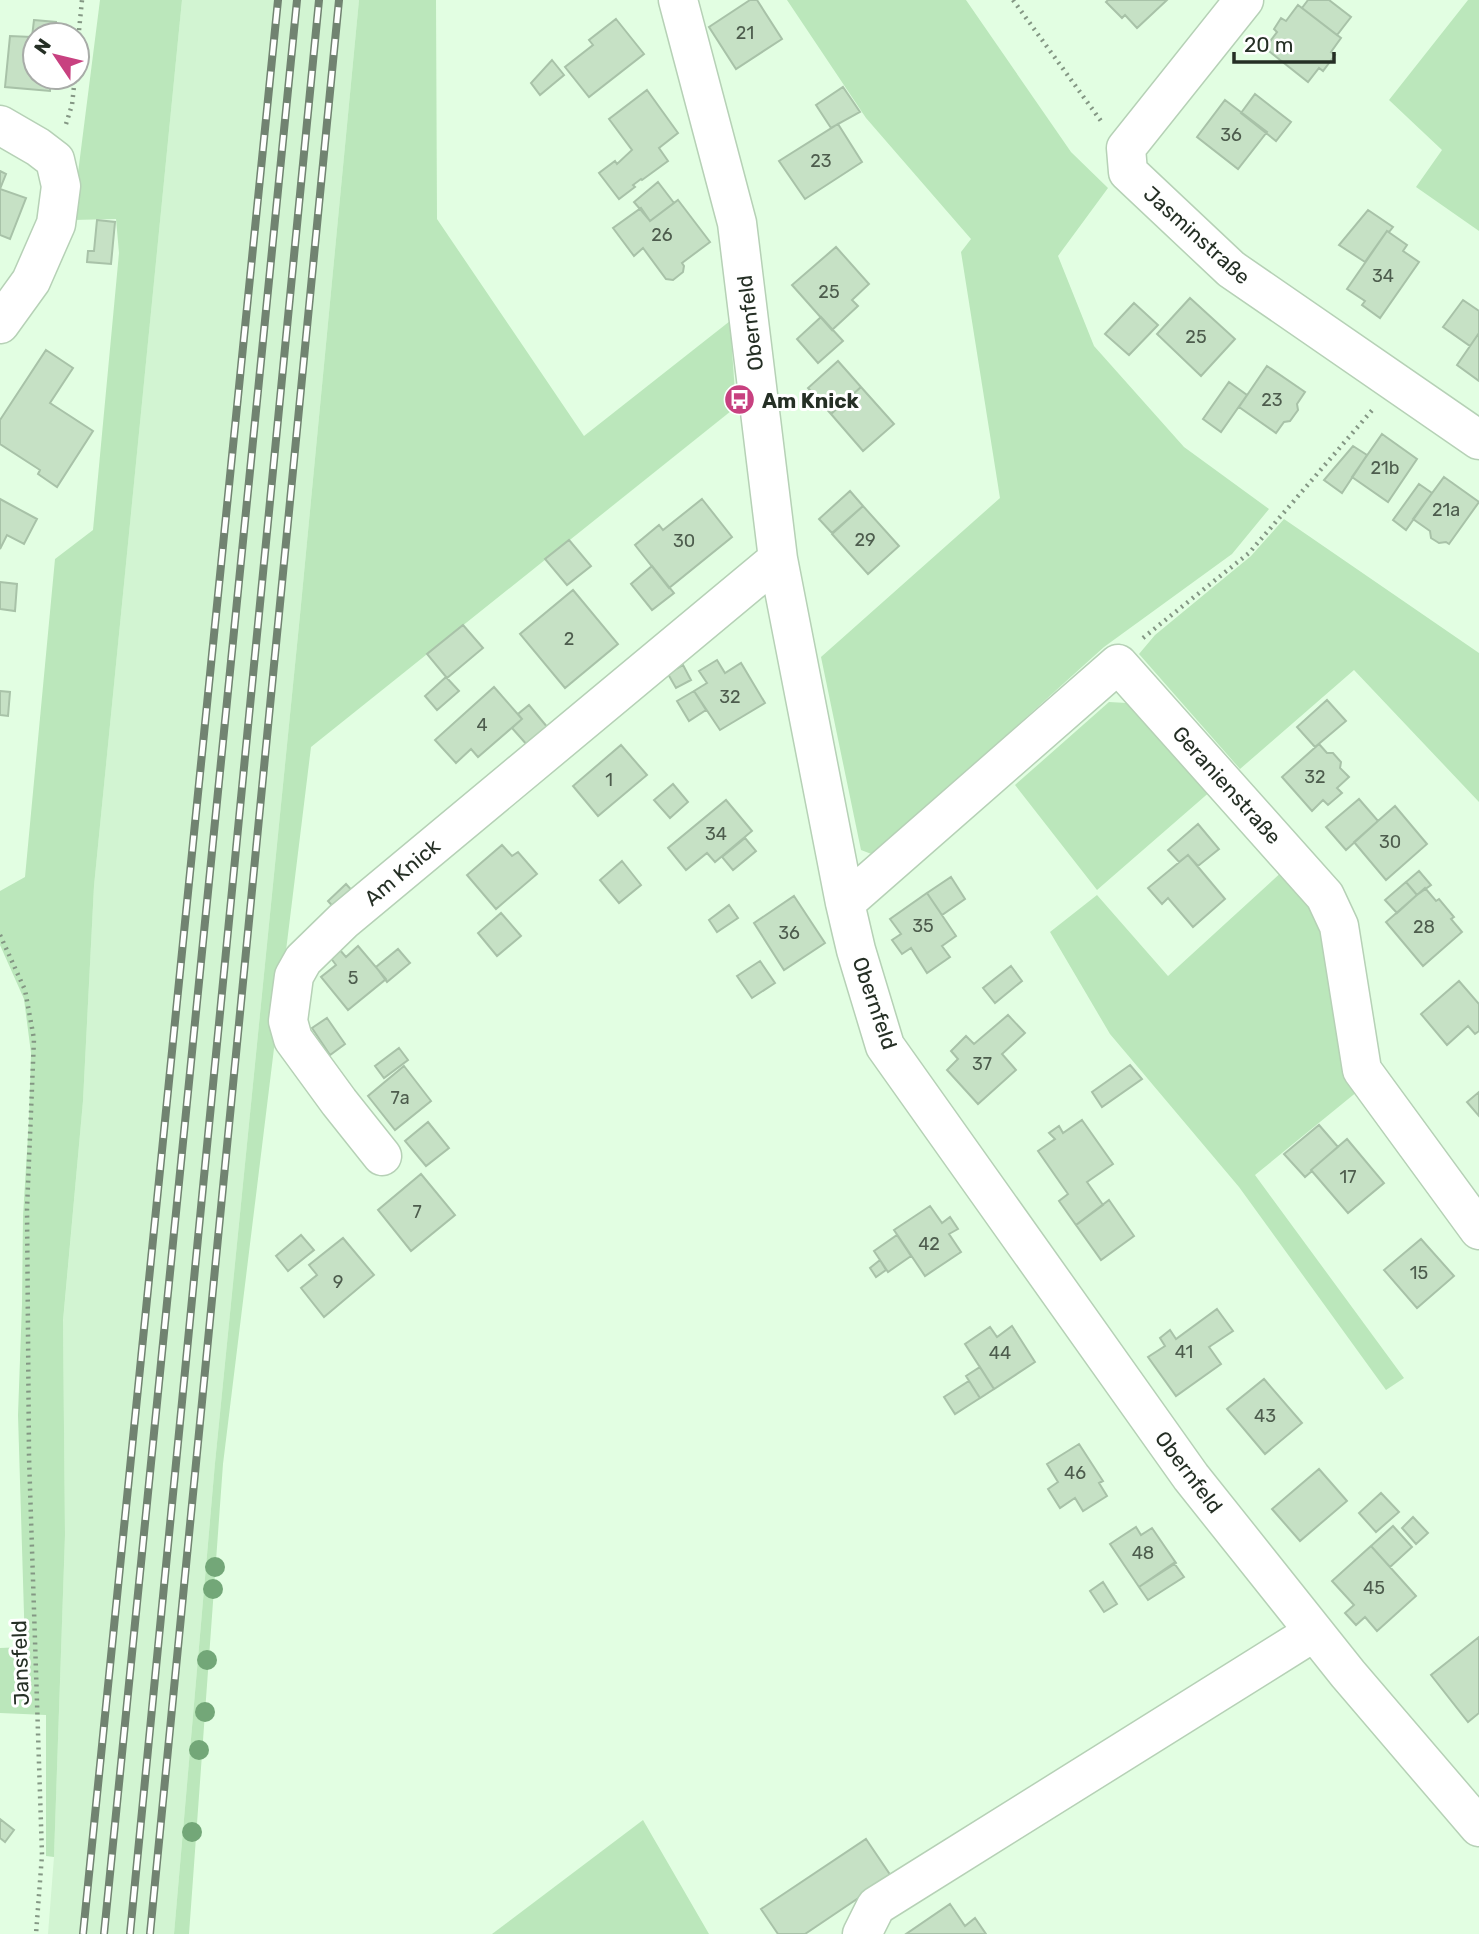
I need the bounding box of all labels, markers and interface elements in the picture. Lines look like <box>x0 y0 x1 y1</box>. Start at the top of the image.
north arrow <box>21 21 91 91</box>
scale bar <box>1234 21 1334 65</box>
house number: 21 <box>736 22 754 44</box>
text: 20 m <box>1244 32 1293 57</box>
text: N <box>29 34 56 59</box>
house number: 36 <box>1220 124 1242 146</box>
house number: 23 <box>810 150 832 172</box>
street label: Jasminstraße <box>1139 181 1255 289</box>
house number: 26 <box>651 224 673 246</box>
house number: 34 <box>1372 265 1394 287</box>
street label: Obernfeld <box>732 274 768 372</box>
house number: 25 <box>818 281 840 303</box>
house number: 25 <box>1185 326 1207 348</box>
bus stop icon: Am Knick <box>722 383 756 417</box>
place label: Am Knick <box>762 388 860 413</box>
house number: 23 <box>1261 389 1283 411</box>
house number: 21b <box>1371 457 1399 479</box>
house number: 21a <box>1432 499 1460 521</box>
house number: 29 <box>854 529 876 551</box>
house number: 30 <box>673 530 695 552</box>
house number: 2 <box>564 628 574 650</box>
house number: 32 <box>719 686 741 708</box>
house number: 4 <box>476 714 488 736</box>
street label: Geranienstraße <box>1167 721 1287 849</box>
house number: 32 <box>1304 766 1326 788</box>
house number: 1 <box>605 769 613 791</box>
house number: 34 <box>705 823 727 845</box>
house number: 30 <box>1379 831 1401 853</box>
street label: Am Knick <box>359 833 445 911</box>
house number: 35 <box>912 915 934 937</box>
house number: 28 <box>1413 916 1435 938</box>
house number: 36 <box>778 922 800 944</box>
street label: Obernfeld <box>848 953 902 1053</box>
house number: 5 <box>348 967 358 989</box>
house number: 37 <box>972 1053 992 1075</box>
house number: 7a <box>390 1087 410 1109</box>
house number: 17 <box>1340 1166 1356 1188</box>
house number: 7 <box>412 1201 422 1223</box>
house number: 42 <box>918 1233 940 1255</box>
house number: 15 <box>1410 1262 1428 1284</box>
house number: 9 <box>333 1271 343 1293</box>
house number: 41 <box>1175 1341 1193 1363</box>
house number: 44 <box>989 1342 1011 1364</box>
house number: 43 <box>1254 1405 1276 1427</box>
street label: Obernfeld <box>1150 1426 1228 1518</box>
house number: 46 <box>1064 1462 1086 1484</box>
house number: 48 <box>1132 1542 1154 1564</box>
house number: 45 <box>1363 1577 1385 1599</box>
street label: Jansfeld <box>6 1620 34 1706</box>

